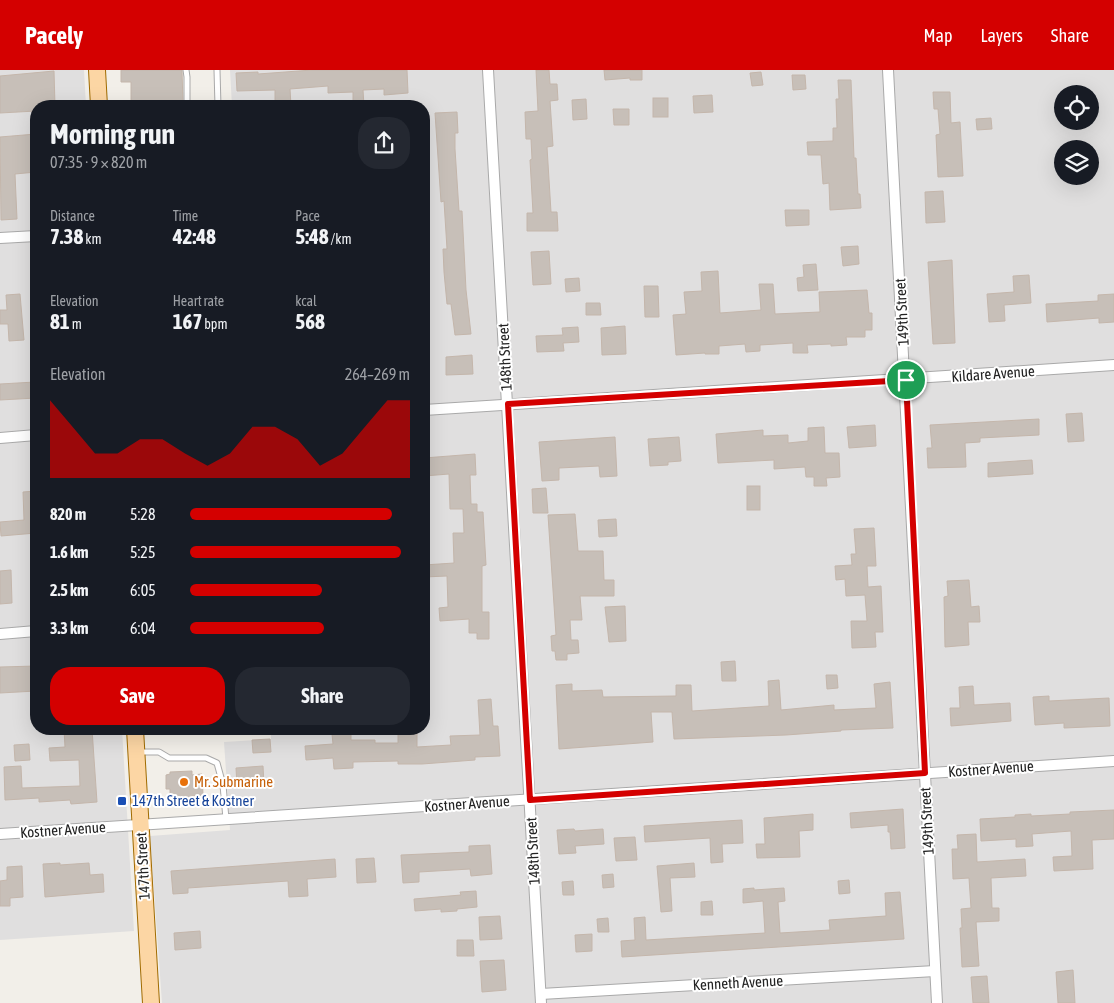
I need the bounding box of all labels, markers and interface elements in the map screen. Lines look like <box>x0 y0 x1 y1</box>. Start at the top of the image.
text: Pacely <box>25 22 83 49</box>
text: Map <box>923 25 952 46</box>
text: Layers <box>980 25 1023 46</box>
text: Share <box>1051 25 1089 46</box>
map controls <box>1054 85 1099 185</box>
button: locate <box>1054 85 1099 130</box>
button: share <box>358 117 410 169</box>
text: Morning run <box>50 118 175 150</box>
button: layers <box>1054 140 1099 185</box>
text: 07:35 · 9 × 820 m <box>50 153 147 171</box>
text: Distance <box>50 208 95 224</box>
text: Time <box>173 208 198 224</box>
text: Pace <box>295 208 320 224</box>
text: 7.38 <box>50 224 83 248</box>
text: 42:48 <box>173 224 216 248</box>
text: 5:48 <box>295 224 329 248</box>
text: km <box>83 231 102 247</box>
text: /km <box>329 231 352 247</box>
street label: 149th Street <box>891 278 912 346</box>
text: Elevation <box>50 293 99 309</box>
text: Heart rate <box>173 293 224 309</box>
text: kcal <box>295 293 317 309</box>
text: 81 <box>50 309 70 333</box>
text: 167 <box>173 309 202 333</box>
text: 568 <box>295 309 325 333</box>
text: m <box>70 316 82 332</box>
text: bpm <box>202 316 228 332</box>
street label: 148th Street <box>494 323 515 391</box>
pin <box>885 359 927 401</box>
street label: Kildare Avenue <box>951 362 1035 385</box>
text: Elevation <box>50 365 105 383</box>
text: 264–269 m <box>345 365 410 383</box>
icon: arrive <box>892 366 920 394</box>
text: 820 m <box>50 505 86 523</box>
text: 5:28 <box>130 505 155 523</box>
text: 1.6 km <box>50 543 89 561</box>
text: 5:25 <box>130 543 155 561</box>
text: 2.5 km <box>50 581 89 599</box>
text: 6:05 <box>130 581 156 599</box>
text: 3.3 km <box>50 619 89 637</box>
text: 6:04 <box>130 619 156 637</box>
button: Save <box>50 667 225 725</box>
button: Share <box>235 667 410 725</box>
street label: Kostner Avenue <box>948 757 1035 780</box>
place label: Mr. Submarine <box>194 773 273 790</box>
marker: Mr. Submarine <box>178 776 190 788</box>
street label: 149th Street <box>916 787 937 855</box>
place label: 147th Street & Kostner <box>132 792 254 809</box>
street label: Kostner Avenue <box>424 792 511 815</box>
marker: 147th Street & Kostner <box>116 795 128 807</box>
street label: 148th Street <box>522 817 543 885</box>
street label: Kostner Avenue <box>20 818 107 841</box>
street label: 147th Street <box>132 832 153 900</box>
street label: Kenneth Avenue <box>692 972 784 993</box>

